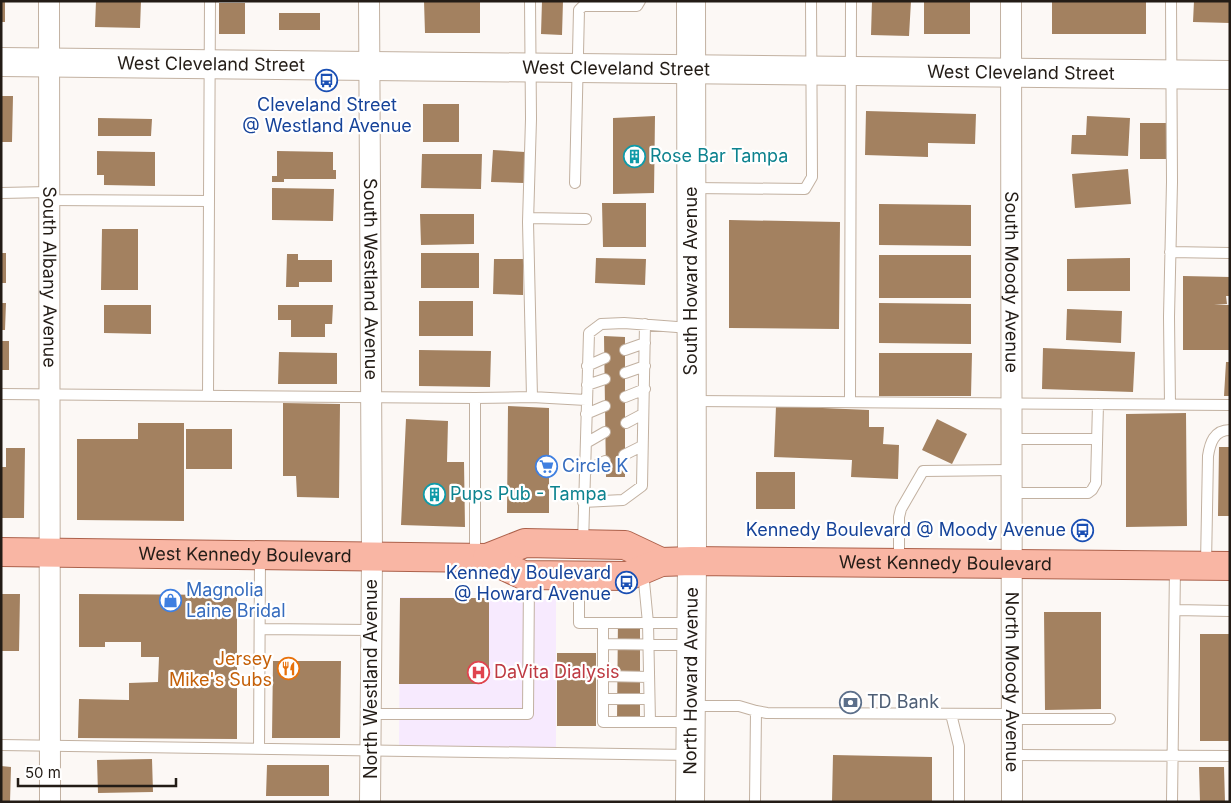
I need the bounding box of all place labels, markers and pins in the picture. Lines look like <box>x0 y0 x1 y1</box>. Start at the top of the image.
bus stop icon: Cleveland Street @ Westland Avenue <box>315 68 339 92</box>
place label: Cleveland Street @ Westland Avenue <box>242 94 412 136</box>
building icon: Rose Bar Tampa <box>622 144 646 168</box>
place label: Rose Bar Tampa <box>650 145 788 166</box>
supermarket icon: Circle K <box>534 454 558 478</box>
place label: Circle K <box>562 455 628 476</box>
building icon: Pups Pub - Tampa <box>422 482 446 506</box>
place label: Pups Pub - Tampa <box>450 483 607 504</box>
bus stop icon: Kennedy Boulevard @ Moody Avenue <box>1070 518 1094 542</box>
place label: Kennedy Boulevard @ Moody Avenue <box>746 519 1066 540</box>
place label: Kennedy Boulevard @ Howard Avenue <box>446 562 611 604</box>
bus stop icon: Kennedy Boulevard @ Howard Avenue <box>615 571 639 595</box>
place label: Magnolia Laine Bridal <box>186 579 286 621</box>
shop icon: Magnolia Laine Bridal <box>158 588 182 612</box>
place label: Jersey Mike's Subs <box>169 648 272 690</box>
restaurant icon: Jersey Mike's Subs <box>276 657 300 681</box>
hospital icon: DaVita Dialysis <box>466 660 490 684</box>
place label: DaVita Dialysis <box>494 661 620 682</box>
bank icon: TD Bank <box>839 690 863 714</box>
place label: TD Bank <box>867 691 939 712</box>

